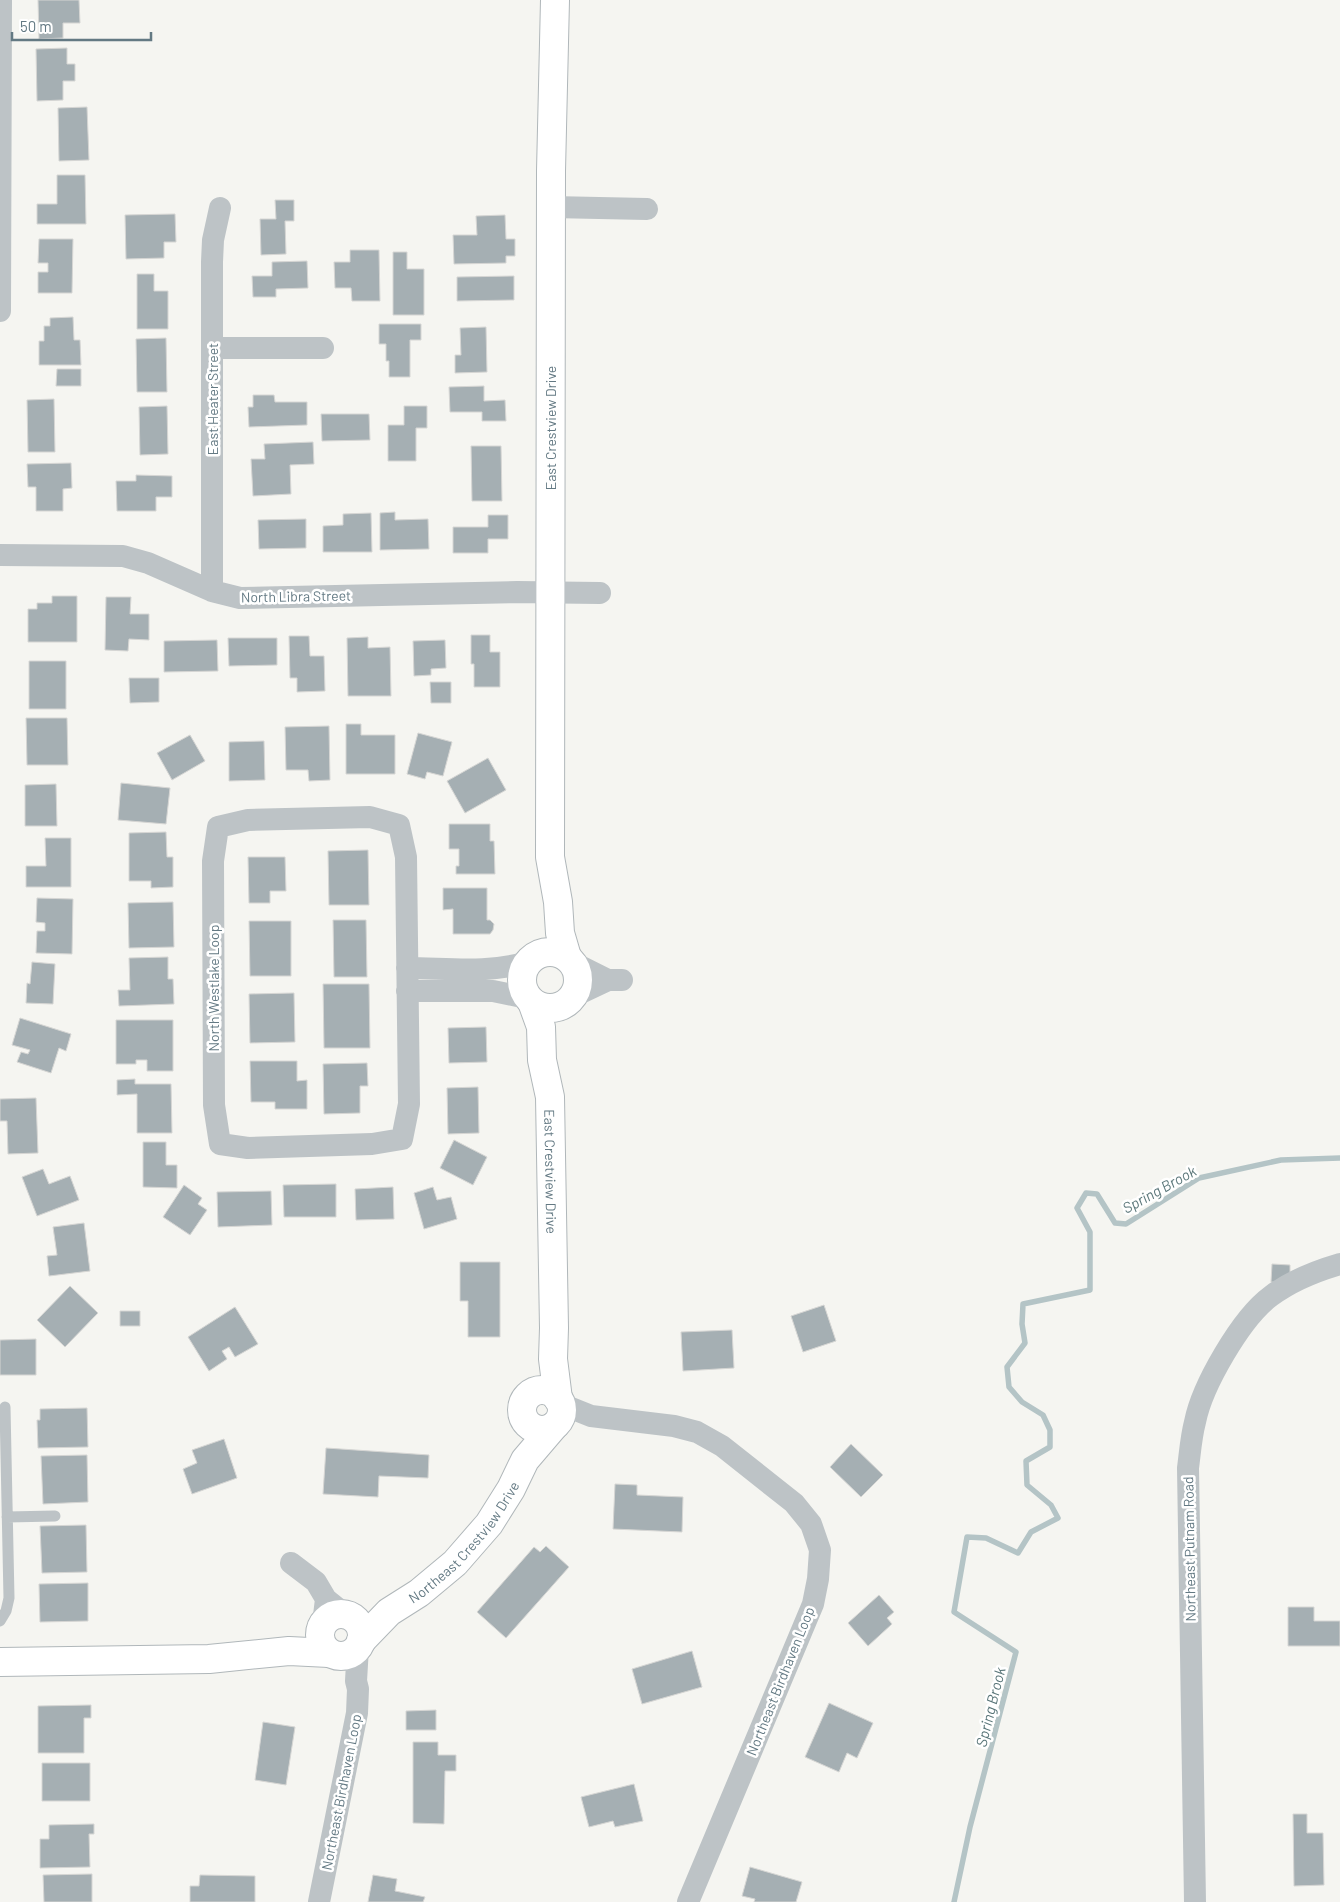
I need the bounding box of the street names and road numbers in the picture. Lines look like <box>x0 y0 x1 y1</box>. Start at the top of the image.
street label: East Heater Street <box>204 343 221 455</box>
street label: East Crestview Drive <box>542 366 559 490</box>
street label: North Libra Street <box>241 587 351 605</box>
street label: North Westlake Loop <box>205 925 222 1051</box>
street label: East Crestview Drive <box>542 1109 561 1234</box>
street label: Northeast Putnam Road <box>1179 1476 1199 1622</box>
street label: Northeast Crestview Drive <box>405 1479 522 1606</box>
street label: Northeast Birdhaven Loop <box>742 1604 818 1758</box>
street label: Northeast Birdhaven Loop <box>317 1712 365 1872</box>

